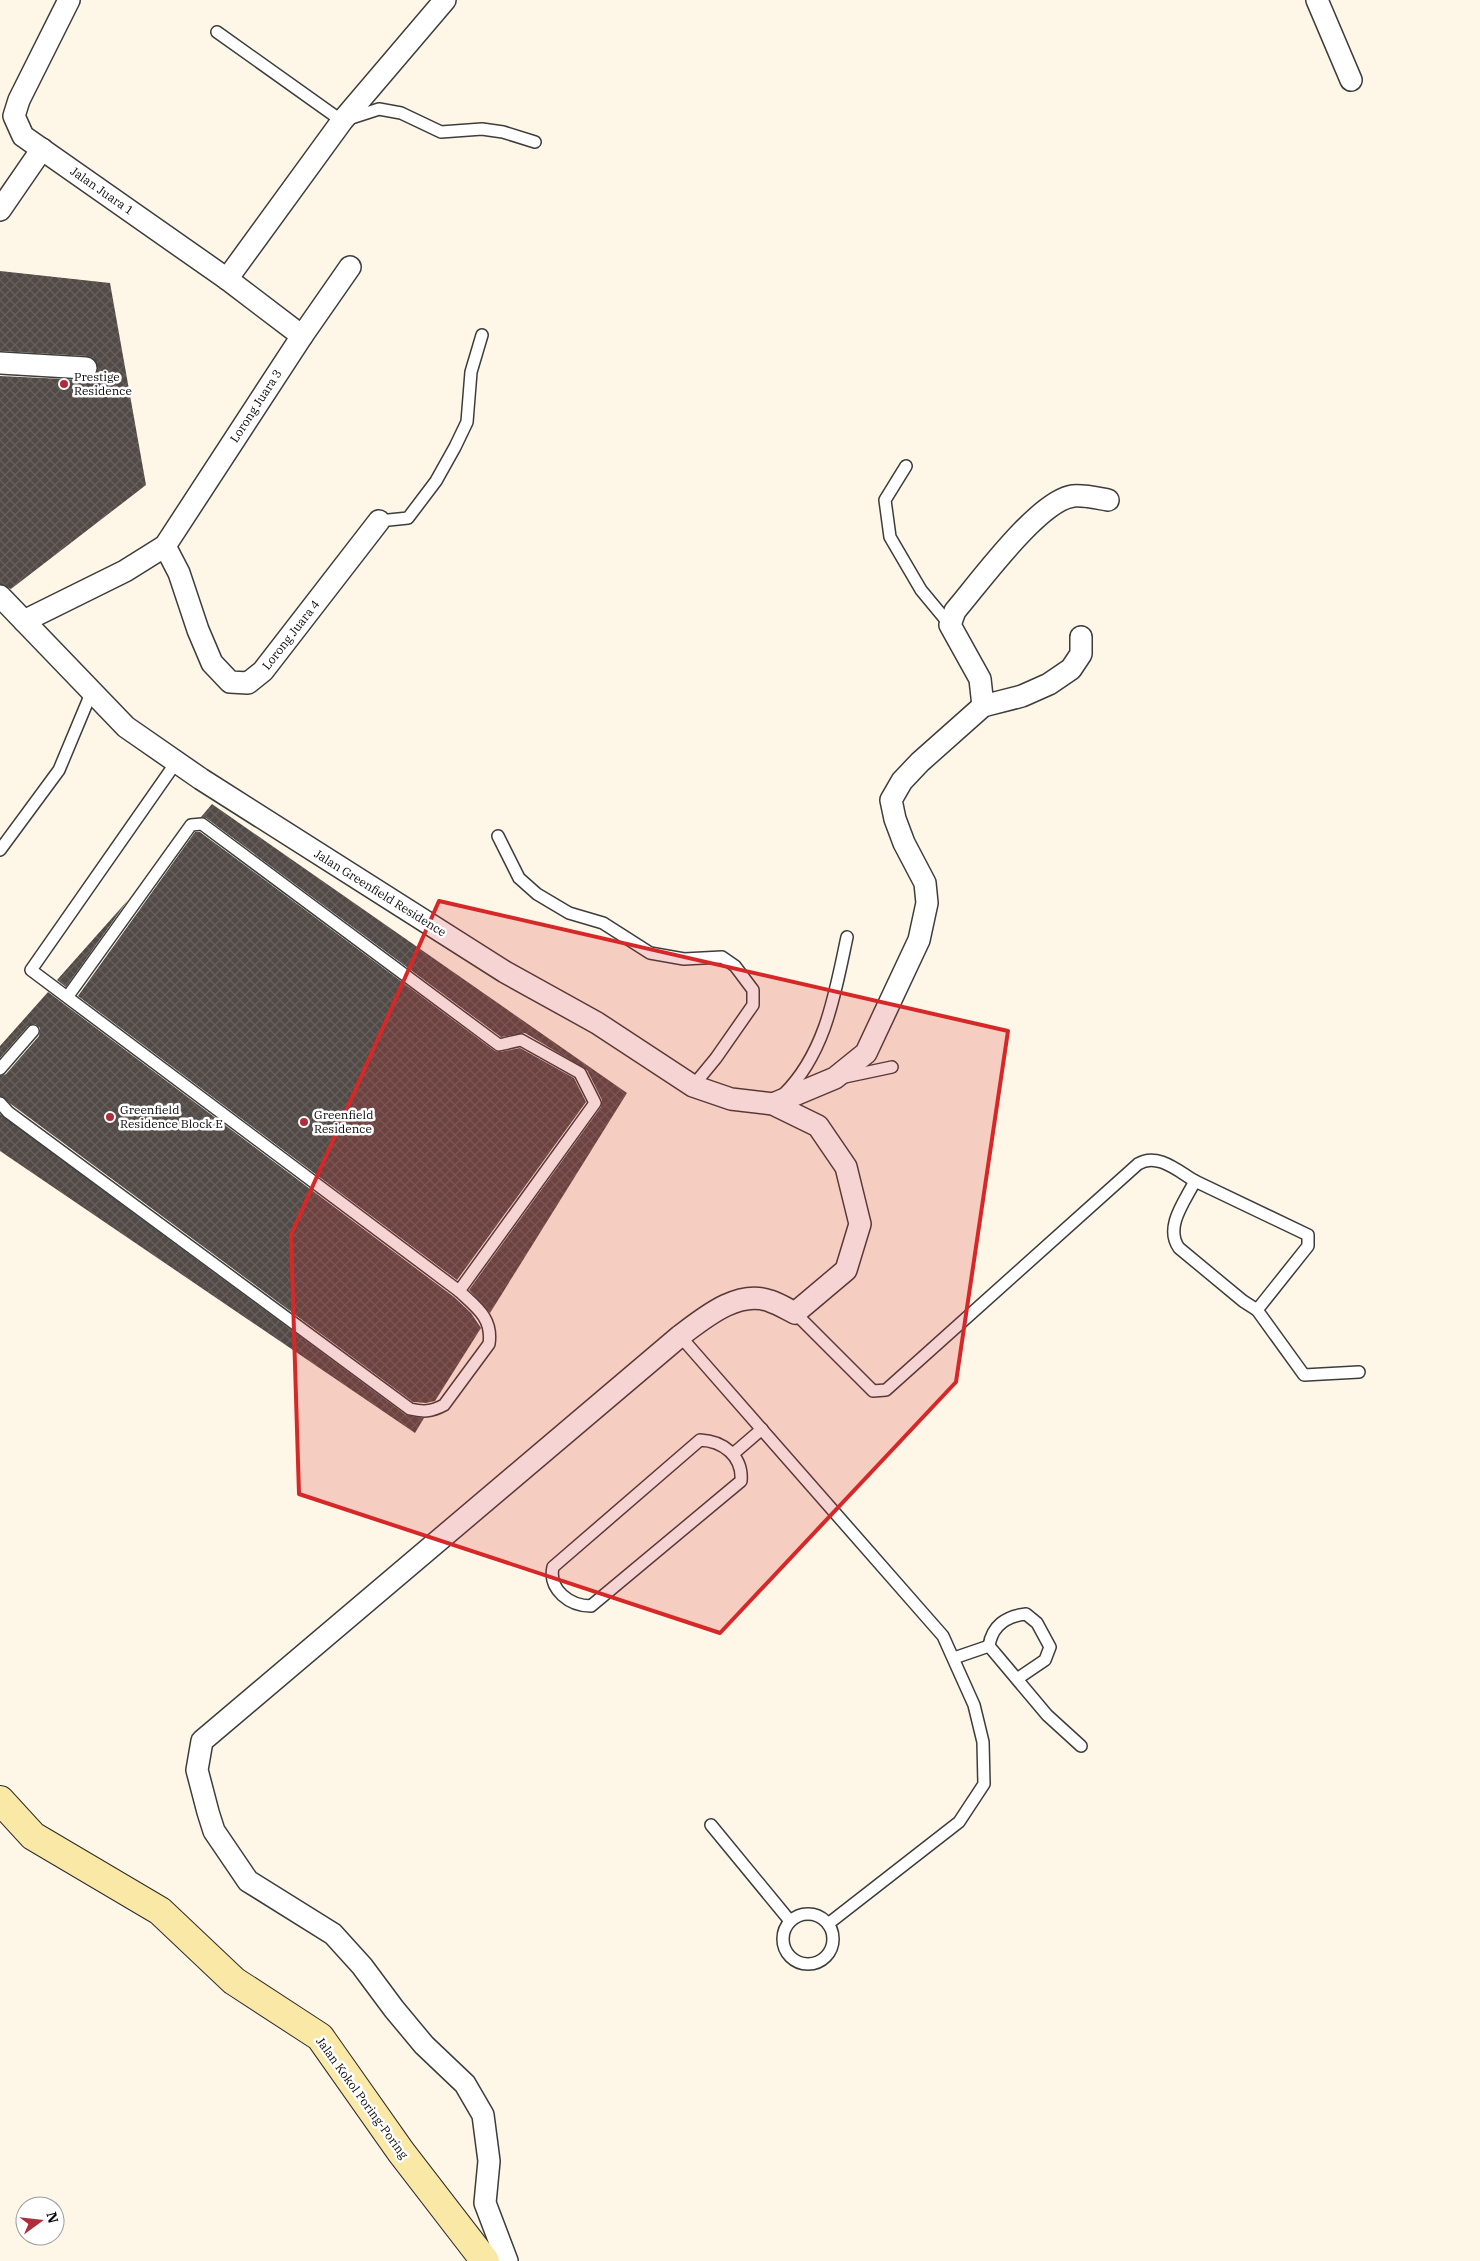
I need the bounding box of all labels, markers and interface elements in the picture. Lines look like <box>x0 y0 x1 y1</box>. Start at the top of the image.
street label: Jalan Juara 1 <box>68 163 137 218</box>
street label: Lorong Juara 3 <box>226 366 285 445</box>
place label: Prestige Residence <box>74 369 132 398</box>
marker: Prestige Residence <box>58 378 70 390</box>
street label: Lorong Juara 4 <box>259 597 322 672</box>
street label: Jalan Greenfield Residence <box>312 846 449 939</box>
place label: Greenfield Residence Block E <box>120 1102 223 1131</box>
place label: Greenfield Residence <box>314 1107 373 1136</box>
marker: Greenfield Residence Block E <box>104 1111 116 1123</box>
marker: Greenfield Residence <box>298 1116 310 1128</box>
street label: Jalan Kokol Poring-Poring <box>313 2034 412 2162</box>
north arrow <box>15 2196 65 2246</box>
text: N <box>42 2210 63 2225</box>

